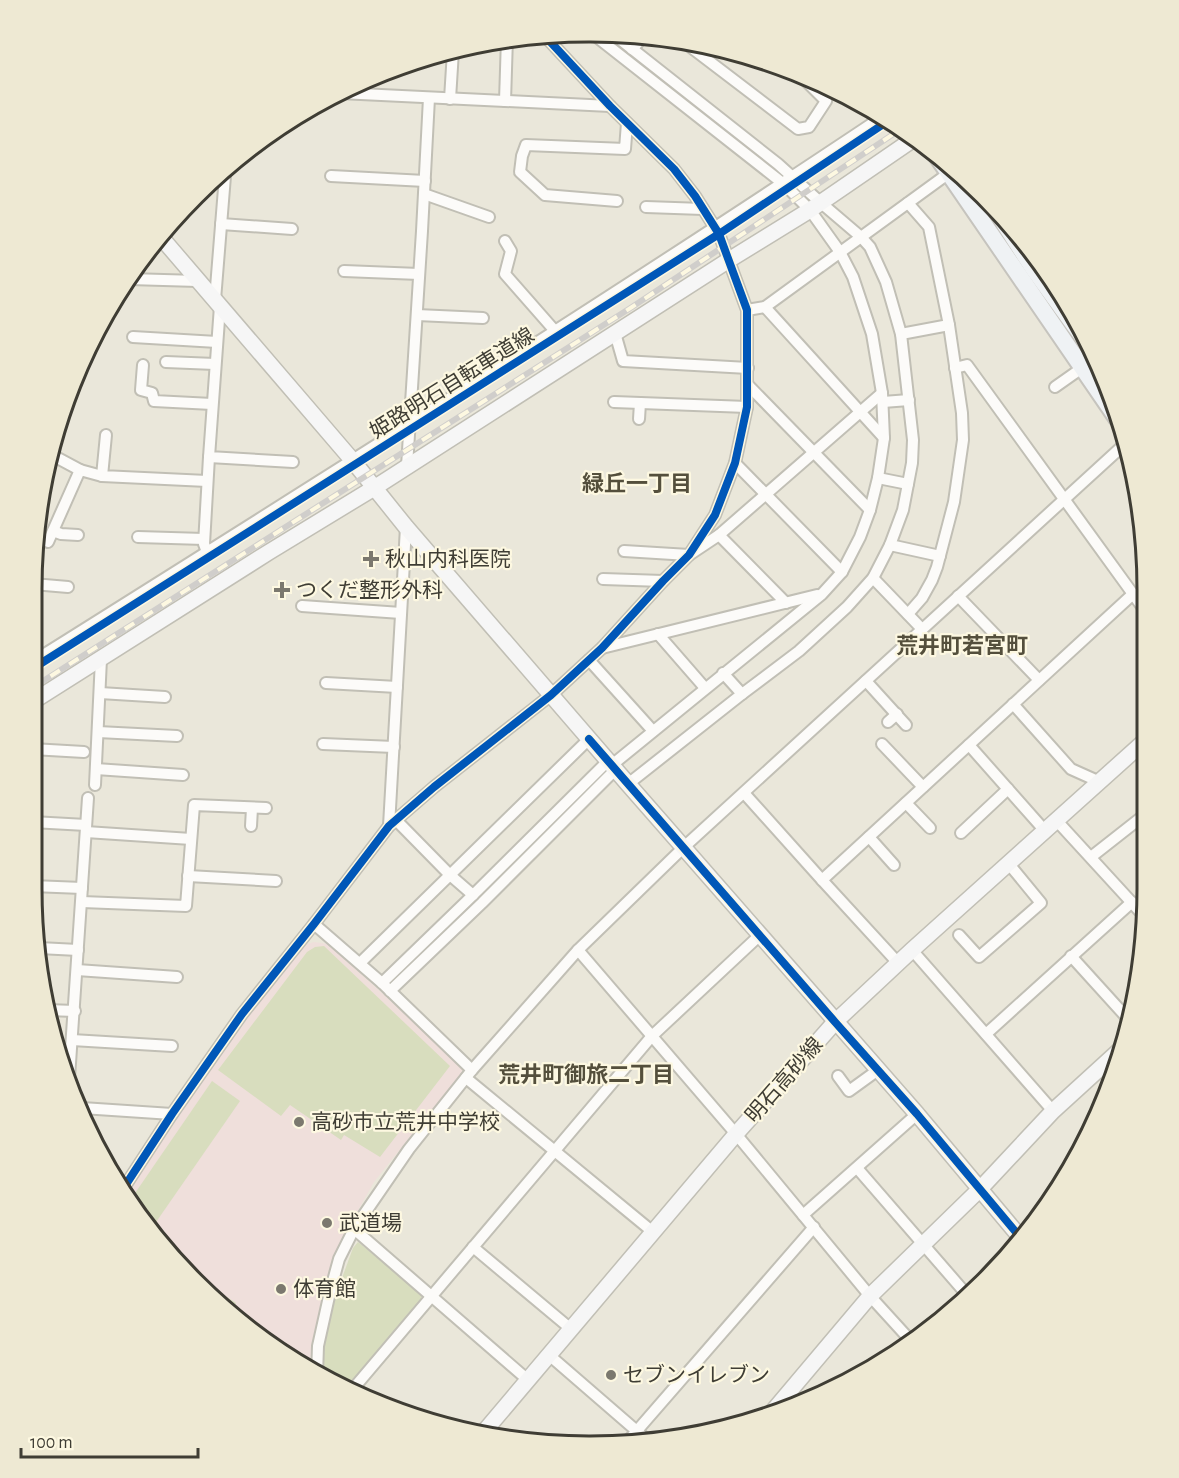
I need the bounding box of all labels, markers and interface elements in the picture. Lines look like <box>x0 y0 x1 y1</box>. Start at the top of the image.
street label: 姫路明石自転車道線 <box>366 324 538 442</box>
district label: 緑丘一丁目 <box>582 472 692 495</box>
place label: 秋山内科医院 <box>385 548 511 570</box>
marker: 秋山内科医院 <box>362 550 380 568</box>
place label: つくだ整形外科 <box>296 579 443 601</box>
marker: つくだ整形外科 <box>273 581 291 599</box>
district label: 荒井町若宮町 <box>896 634 1028 657</box>
street label: 明石高砂線 <box>741 1033 827 1127</box>
district label: 荒井町御旅二丁目 <box>498 1063 674 1086</box>
place label: 高砂市立荒井中学校 <box>311 1111 500 1133</box>
marker: 高砂市立荒井中学校 <box>292 1115 306 1129</box>
place label: 武道場 <box>339 1212 402 1234</box>
marker: 武道場 <box>320 1216 334 1230</box>
place label: 体育館 <box>293 1278 356 1300</box>
marker: 体育館 <box>274 1282 288 1296</box>
place label: セブンイレブン <box>623 1363 770 1386</box>
marker: セブンイレブン <box>604 1368 618 1382</box>
scale bar <box>21 1421 198 1459</box>
text: 100 m <box>30 1434 73 1452</box>

